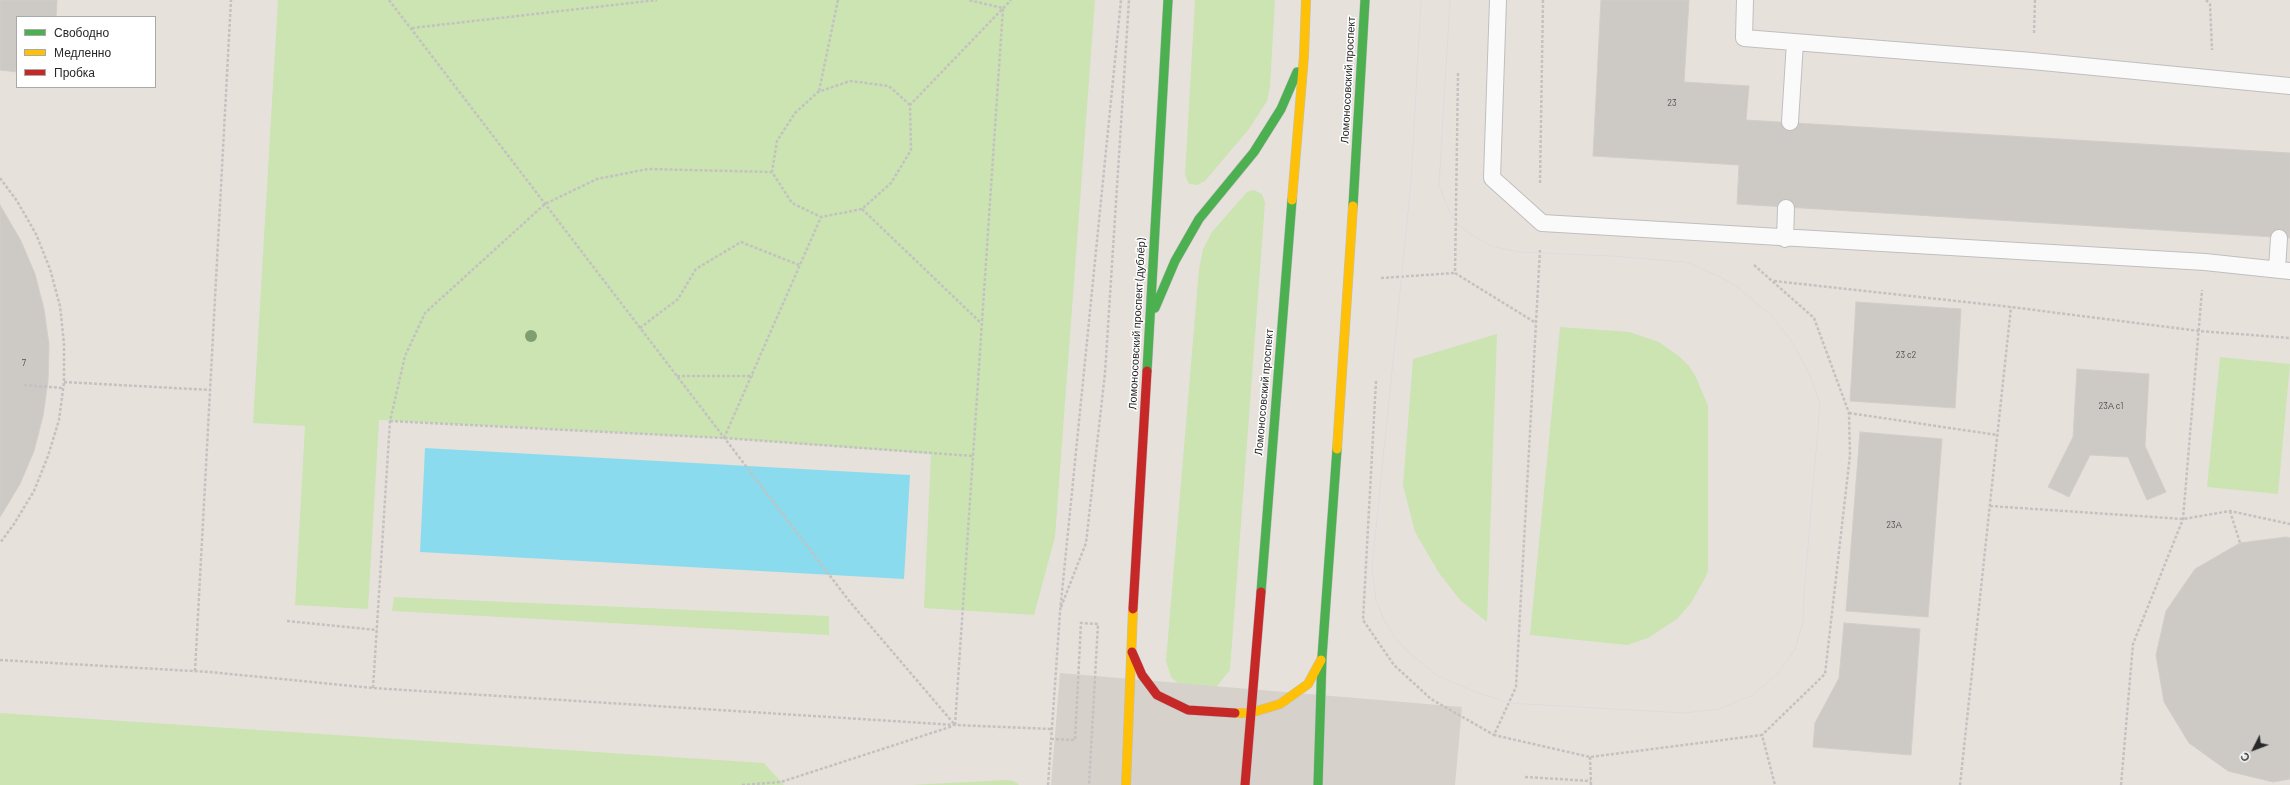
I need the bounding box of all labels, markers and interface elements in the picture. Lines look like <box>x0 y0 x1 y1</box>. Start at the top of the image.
legend <box>16 16 156 88</box>
street label: Ломоносовский проспект <box>1338 16 1358 144</box>
text: Свободно <box>54 25 109 39</box>
text: Медленно <box>54 45 111 59</box>
text: Пробка <box>54 65 95 79</box>
house number: 23 <box>1667 98 1677 108</box>
street label: Ломоносовский проспект (дублёр) <box>1126 238 1148 410</box>
street label: Ломоносовский проспект <box>1252 328 1276 456</box>
house number: 23 с2 <box>1896 350 1916 360</box>
house number: 7 <box>22 358 26 368</box>
house number: 23А с1 <box>2099 401 2123 411</box>
house number: 23А <box>1886 520 1902 530</box>
north arrow <box>2234 729 2274 769</box>
text: С <box>2237 750 2252 765</box>

